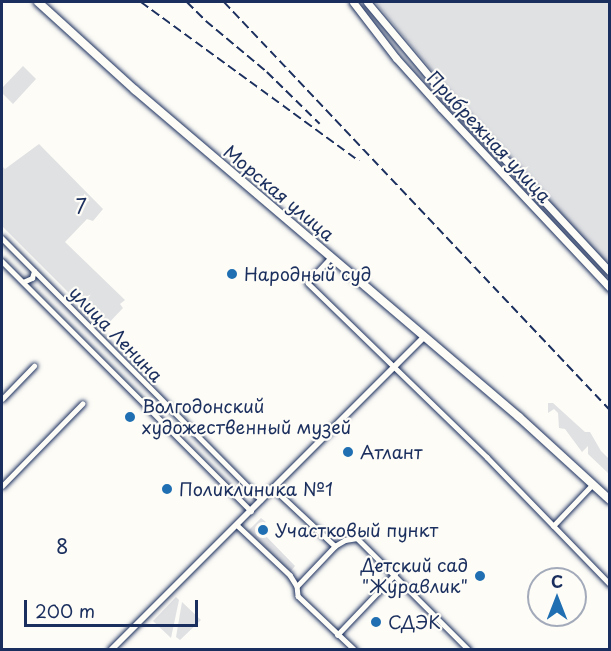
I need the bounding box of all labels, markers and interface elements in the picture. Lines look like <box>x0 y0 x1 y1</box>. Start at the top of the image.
street label: Прибрежная улица <box>422 67 556 207</box>
street label: Морская улица <box>219 140 339 246</box>
district label: 7 <box>76 194 88 218</box>
place label: Народный суд <box>244 263 371 285</box>
marker: Народный суд <box>225 267 239 281</box>
street label: улица Ленина <box>64 281 168 387</box>
place label: Волгодонский художественный музей <box>142 396 352 438</box>
marker: Волгодонский художественный музей <box>123 410 137 424</box>
place label: Атлант <box>360 441 422 463</box>
marker: Атлант <box>341 445 355 459</box>
place label: Поликлиника №1 <box>179 478 333 500</box>
marker: Поликлиника №1 <box>160 482 174 496</box>
place label: Участковый пункт <box>275 519 438 541</box>
marker: Участковый пункт <box>256 523 270 537</box>
district label: 8 <box>56 534 70 558</box>
place label: Детский сад "Журавлик" <box>359 555 468 598</box>
north arrow <box>527 567 587 627</box>
marker: Детский сад "Журавлик" <box>473 569 487 583</box>
text: С <box>551 569 563 593</box>
scale bar <box>27 588 201 626</box>
text: 200 m <box>35 597 95 624</box>
place label: СДЭК <box>388 611 441 633</box>
marker: СДЭК <box>369 615 383 629</box>

